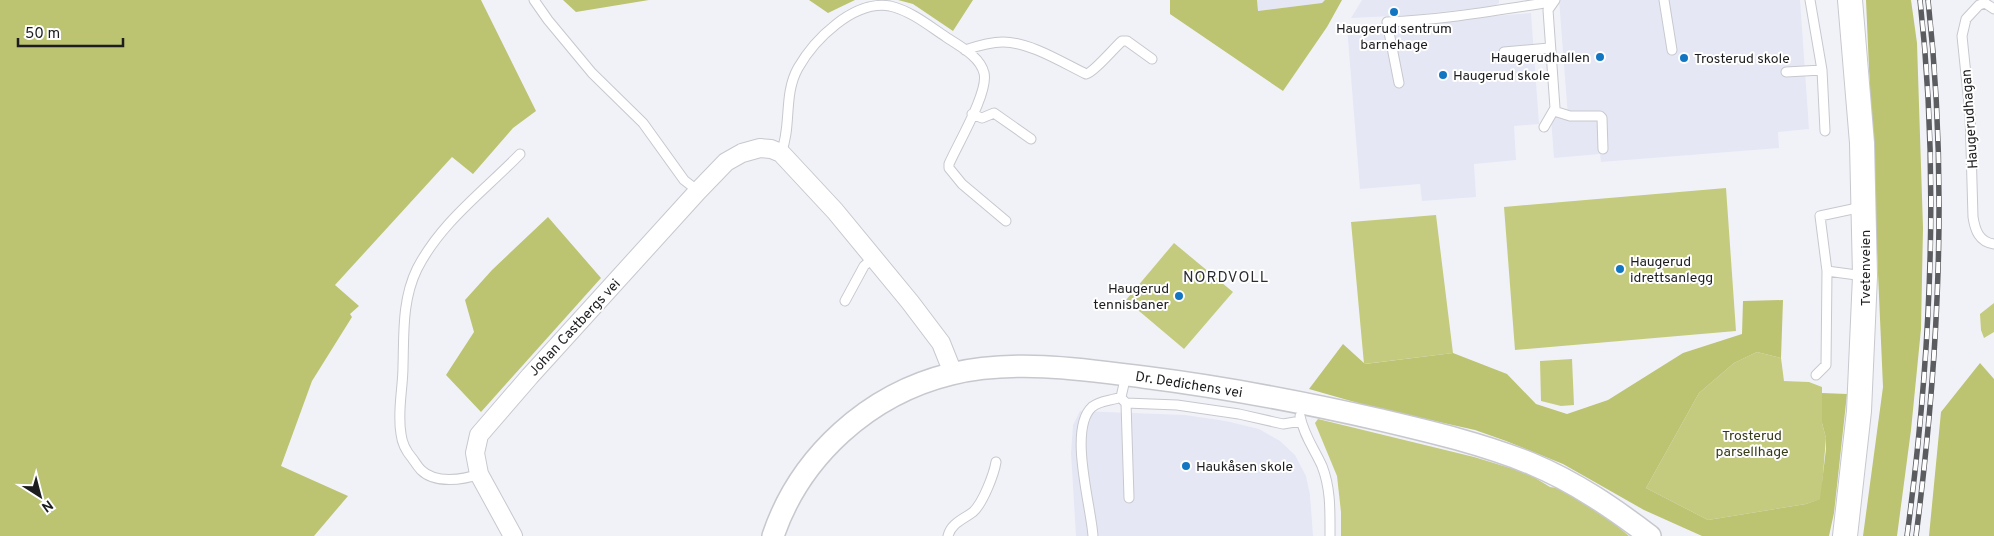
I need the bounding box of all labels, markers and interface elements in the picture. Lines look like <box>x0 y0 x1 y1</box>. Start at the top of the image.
marker: Haugerud sentrum barnehage <box>1388 6 1400 18</box>
scale bar <box>18 15 122 47</box>
place label: Haugerud sentrum barnehage <box>1336 21 1452 54</box>
text: 50 m <box>25 25 60 44</box>
place label: Haugerudhallen <box>1491 50 1590 67</box>
marker: Haugerudhallen <box>1594 51 1606 63</box>
place label: Trosterud skole <box>1694 51 1790 68</box>
marker: Trosterud skole <box>1678 52 1690 64</box>
place label: Haugerud skole <box>1453 68 1550 85</box>
street label: Haugerudhagan <box>1959 68 1982 169</box>
marker: Haugerud skole <box>1437 69 1449 81</box>
street label: Tvetenveien <box>1858 230 1875 306</box>
place label: Haugerud idrettsanlegg <box>1630 254 1713 287</box>
marker: Haugerud idrettsanlegg <box>1614 263 1626 275</box>
district label: NORDVOLL <box>1183 269 1269 288</box>
street label: Johan Castbergs vei <box>526 276 625 380</box>
place label: Haugerud tennisbaner <box>1093 281 1170 314</box>
marker: Haugerud tennisbaner <box>1173 290 1185 302</box>
street label: Dr. Dedichens vei <box>1134 369 1244 402</box>
park label: Trosterud parsellhage <box>1715 428 1789 461</box>
place label: Haukåsen skole <box>1196 459 1293 476</box>
marker: Haukåsen skole <box>1180 460 1192 472</box>
north arrow <box>15 471 65 521</box>
text: N <box>38 495 56 515</box>

